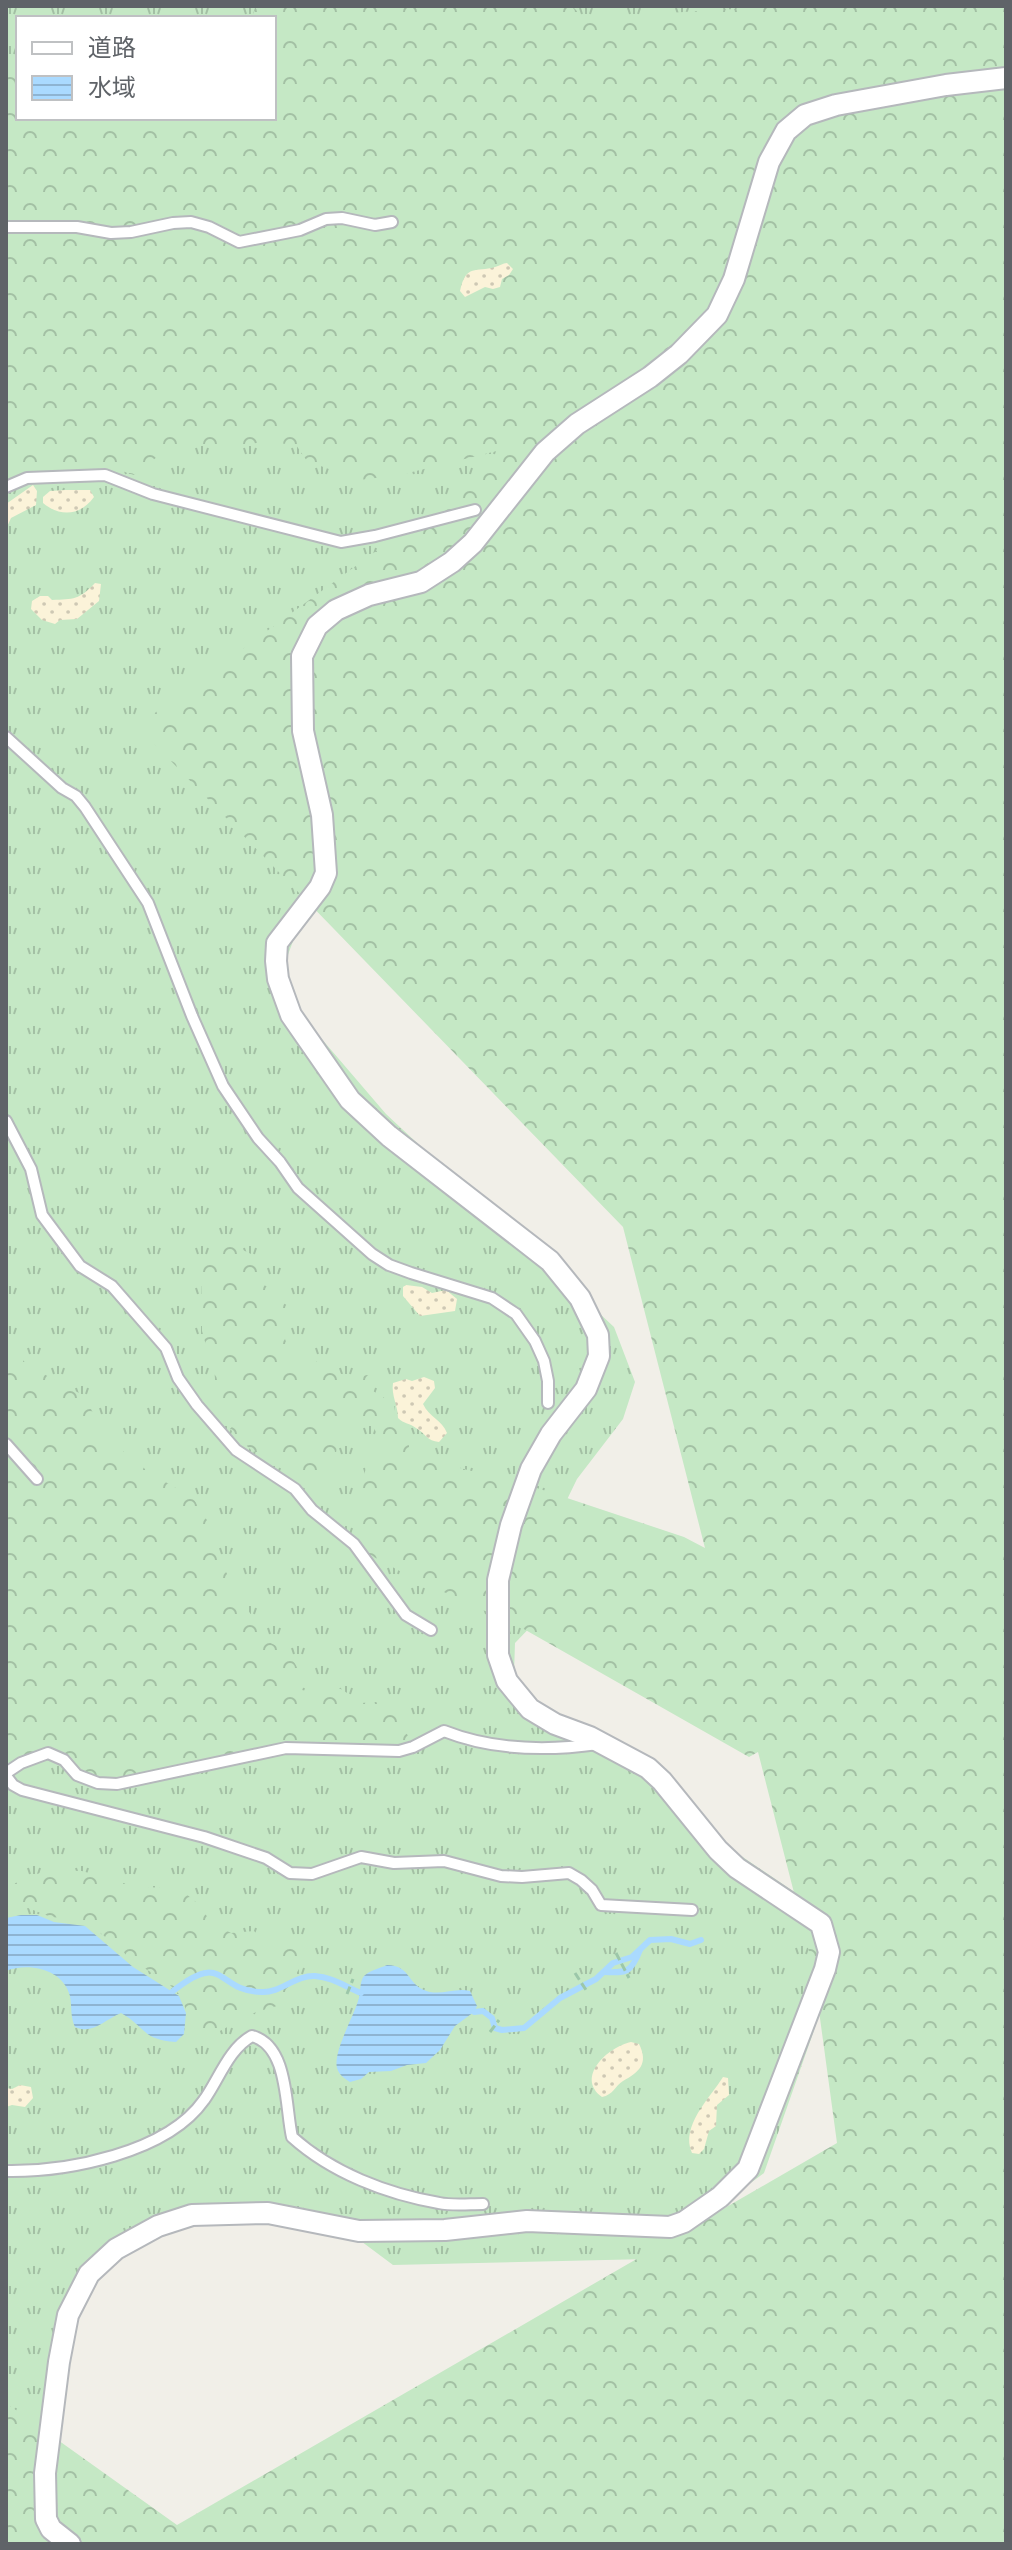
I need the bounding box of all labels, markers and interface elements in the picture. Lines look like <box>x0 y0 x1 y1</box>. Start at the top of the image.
legend <box>16 16 276 120</box>
text: 道路 <box>88 32 136 63</box>
text: 水域 <box>88 72 136 103</box>

